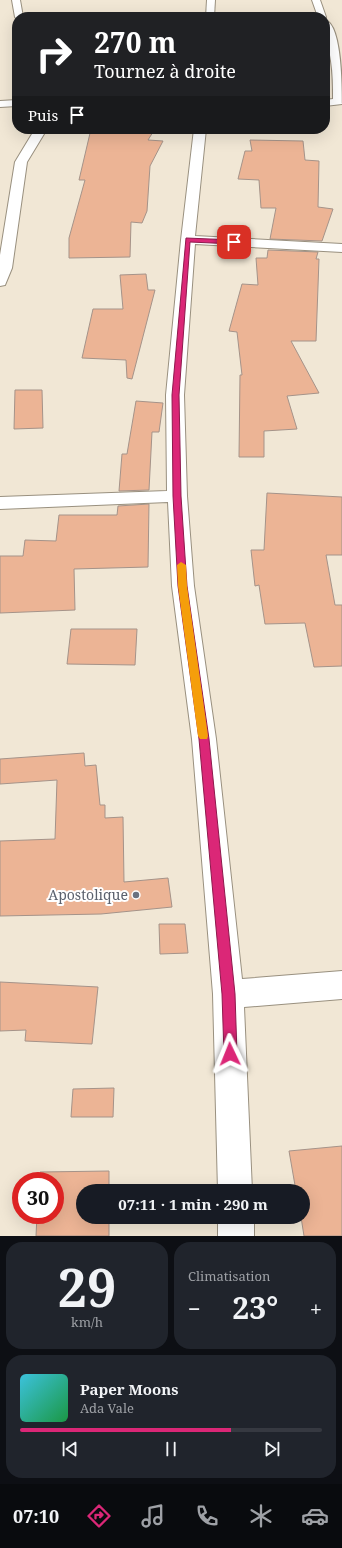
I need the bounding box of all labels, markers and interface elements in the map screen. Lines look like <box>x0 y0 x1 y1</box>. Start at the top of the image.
text: 270 m <box>94 23 176 61</box>
icon: right <box>28 28 80 80</box>
text: Tournez à droite <box>94 59 236 83</box>
icon: arrive <box>66 104 88 126</box>
text: Puis <box>28 105 58 125</box>
pin <box>217 225 251 259</box>
icon: arrive <box>223 231 245 253</box>
place label: Apostolique <box>48 885 128 904</box>
marker: Apostolique <box>131 890 141 900</box>
position arrow <box>209 1033 251 1075</box>
speed limit sign: 30 <box>12 1172 64 1224</box>
text: 07:11 · 1 min · 290 m <box>118 1194 268 1214</box>
text: 29 <box>58 1251 116 1322</box>
text: Climatisation <box>188 1267 270 1285</box>
text: 23° <box>232 1287 278 1328</box>
text: − <box>188 1293 201 1323</box>
text: + <box>310 1293 322 1323</box>
text: km/h <box>71 1313 103 1331</box>
text: Paper Moons <box>80 1379 179 1399</box>
text: Ada Vale <box>80 1399 134 1417</box>
icon: previous <box>59 1438 81 1460</box>
icon: pause <box>160 1438 182 1460</box>
icon: next <box>261 1438 283 1460</box>
icon: directions <box>85 1502 113 1530</box>
icon: music <box>139 1502 167 1530</box>
icon: phone <box>193 1502 221 1530</box>
icon: climate <box>247 1502 275 1530</box>
icon: car <box>301 1502 329 1530</box>
text: 07:10 <box>13 1504 59 1528</box>

